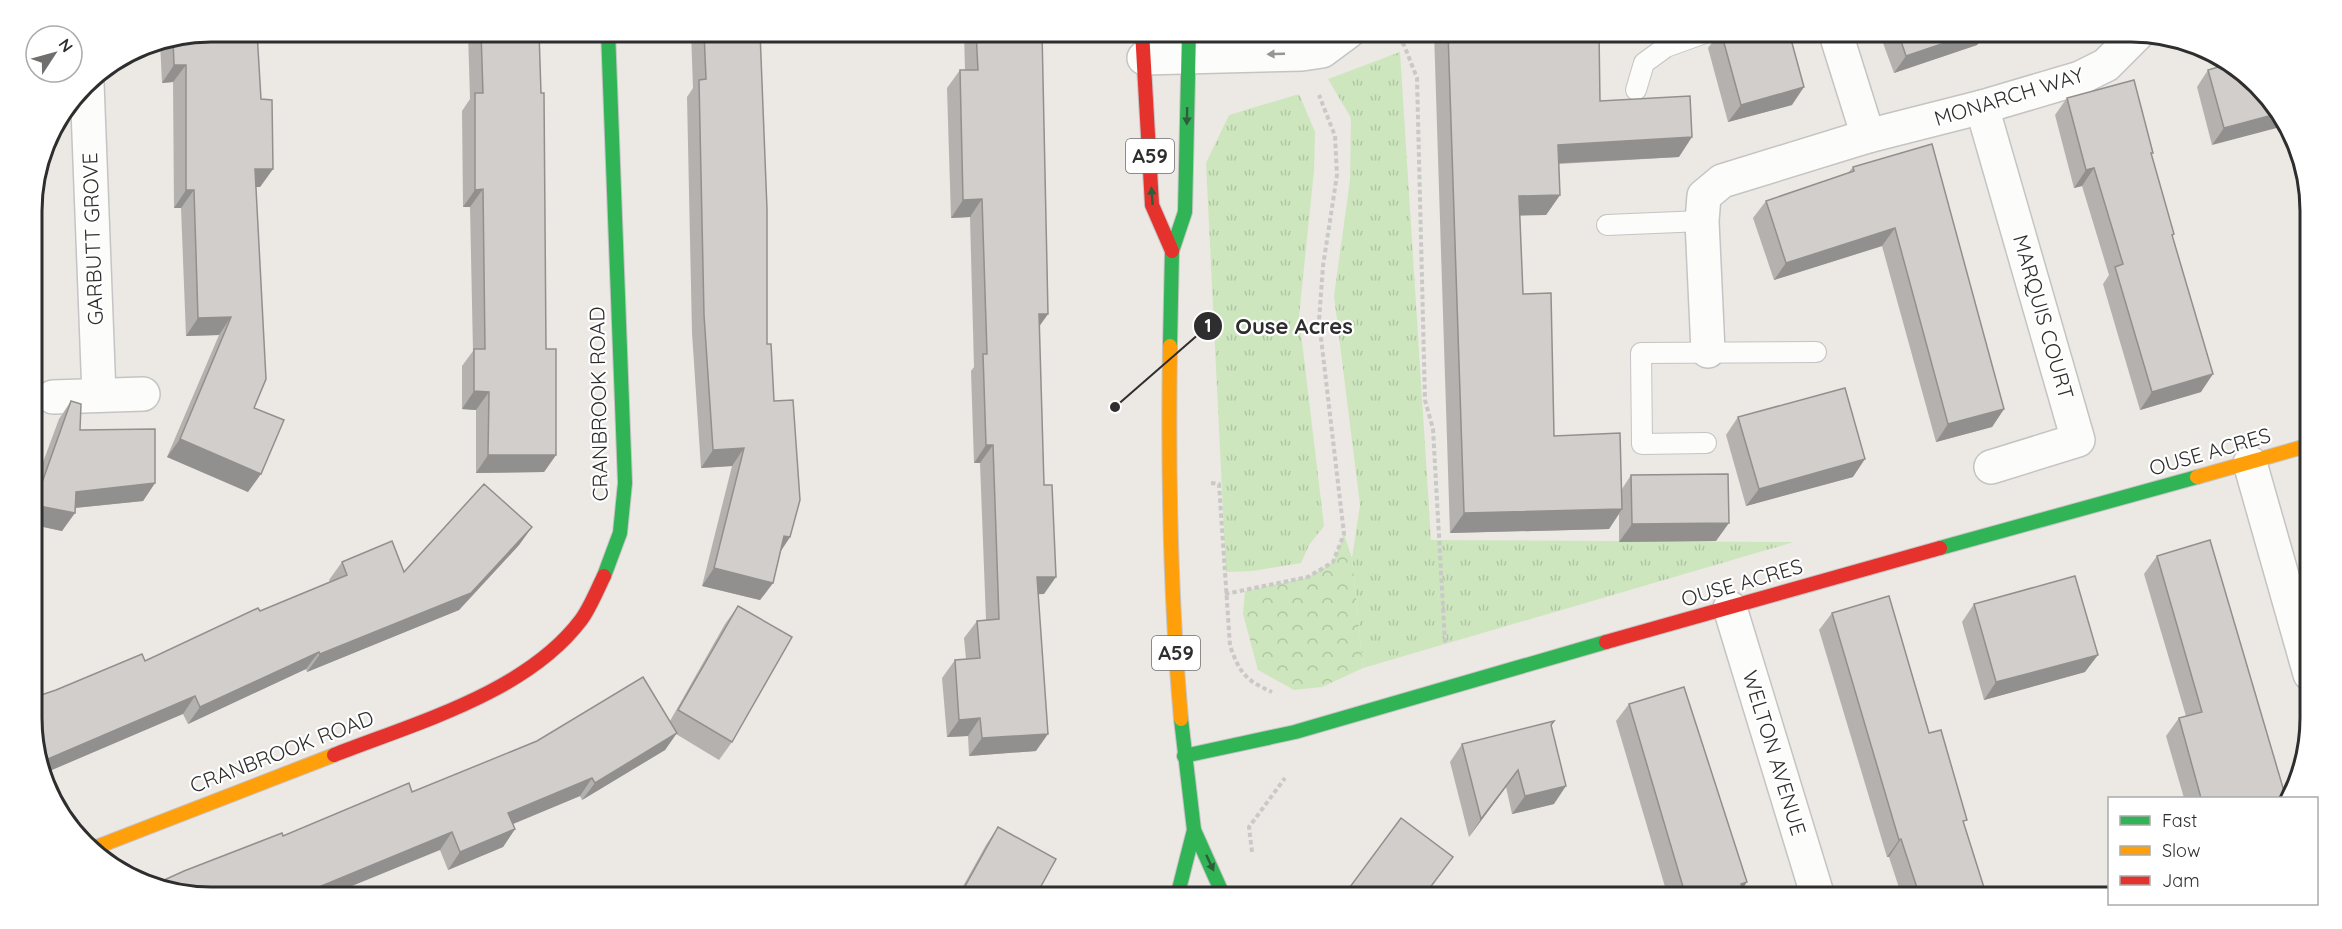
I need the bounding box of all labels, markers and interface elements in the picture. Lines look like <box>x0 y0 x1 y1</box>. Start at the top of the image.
north arrow <box>24 24 84 84</box>
text: N <box>55 35 78 56</box>
one-way arrow <box>1267 50 1286 59</box>
street label: MONARCH WAY <box>1931 61 2087 131</box>
one-way arrow <box>1183 106 1192 125</box>
road number: A59 <box>1126 139 1174 173</box>
street label: GARBUTT GROVE <box>76 152 108 326</box>
one-way arrow <box>1148 187 1157 206</box>
street label: MARQUIS COURT <box>2008 231 2080 402</box>
street label: CRANBROOK ROAD <box>583 306 613 502</box>
callout: Ouse Acres <box>1193 306 1364 346</box>
text: Ouse Acres <box>1235 312 1353 340</box>
text: 1 <box>1204 314 1212 337</box>
street label: OUSE ACRES <box>2146 421 2274 481</box>
street label: OUSE ACRES <box>1678 552 1806 612</box>
road number: A59 <box>1152 636 1200 670</box>
street label: WELTON AVENUE <box>1737 667 1812 838</box>
street label: CRANBROOK ROAD <box>186 704 377 798</box>
legend <box>2108 797 2318 905</box>
text: Fast <box>2162 809 2197 832</box>
text: Slow <box>2162 839 2200 862</box>
one-way arrow <box>1205 855 1214 872</box>
text: Jam <box>2162 869 2200 892</box>

